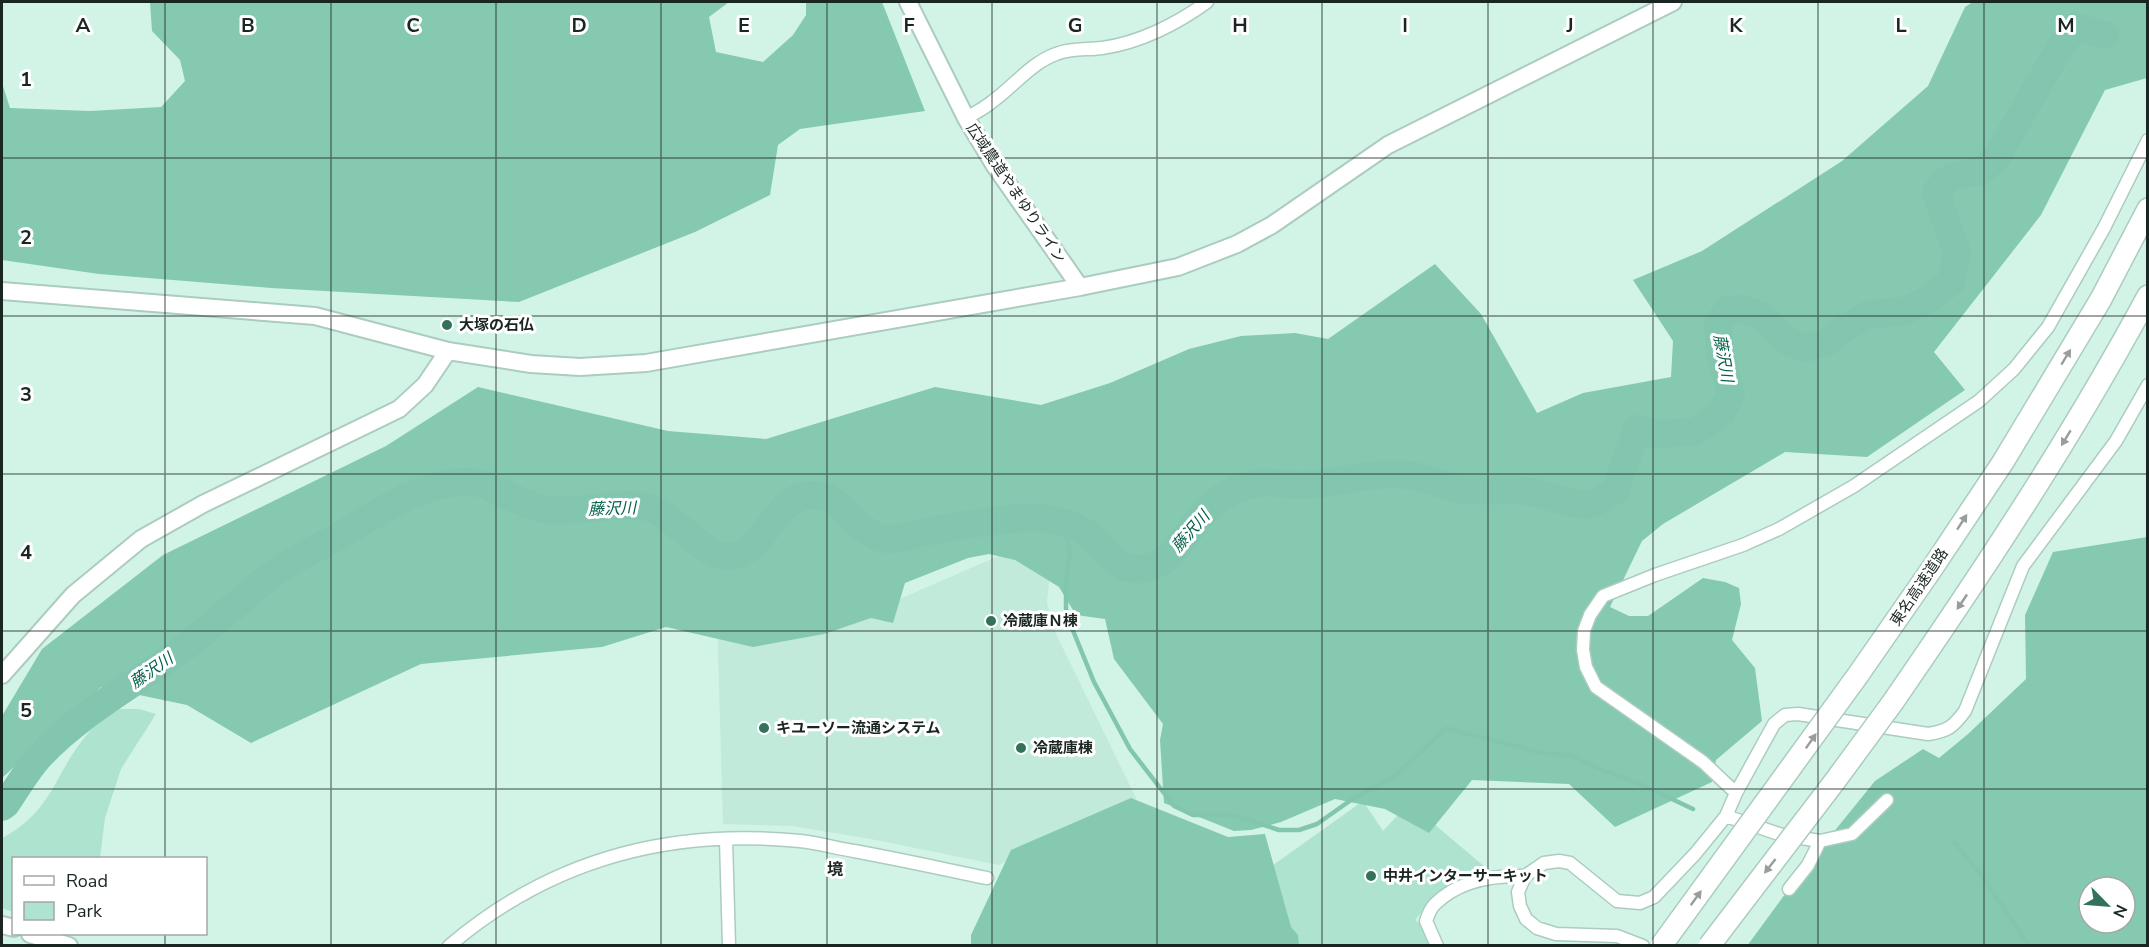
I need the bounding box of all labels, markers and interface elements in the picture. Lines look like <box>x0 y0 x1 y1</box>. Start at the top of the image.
text: A <box>76 12 91 39</box>
text: B <box>241 12 255 39</box>
text: C <box>406 12 420 39</box>
text: D <box>571 12 587 39</box>
text: E <box>738 12 750 39</box>
text: F <box>903 12 915 39</box>
text: G <box>1068 12 1082 39</box>
text: H <box>1232 12 1248 39</box>
text: I <box>1402 12 1408 39</box>
text: J <box>1565 12 1574 39</box>
text: K <box>1729 12 1743 39</box>
text: L <box>1895 12 1907 39</box>
text: M <box>2057 12 2075 39</box>
text: 1 <box>20 66 32 93</box>
street label: 広域農道やまゆりライン <box>962 119 1070 267</box>
text: 2 <box>20 224 32 251</box>
place label: 大塚の石仏 <box>459 315 534 335</box>
marker: 大塚の石仏 <box>440 318 454 332</box>
water label: 藤沢川 <box>1708 333 1738 386</box>
one-way arrow <box>2060 349 2071 365</box>
text: 3 <box>20 381 32 408</box>
one-way arrow <box>2061 430 2072 446</box>
water label: 藤沢川 <box>588 497 638 521</box>
water label: 藤沢川 <box>1167 505 1216 557</box>
one-way arrow <box>1957 514 1968 531</box>
text: 4 <box>20 539 32 566</box>
street label: 東名高速道路 <box>1886 544 1952 630</box>
one-way arrow <box>1956 594 1968 610</box>
place label: 冷蔵庫Ｎ棟 <box>1003 611 1078 631</box>
marker: 冷蔵庫Ｎ棟 <box>984 614 998 628</box>
water label: 藤沢川 <box>126 647 179 694</box>
text: 5 <box>20 697 32 724</box>
place label: キユーソー流通システム <box>776 718 941 738</box>
marker: キユーソー流通システム <box>757 721 771 735</box>
one-way arrow <box>1805 733 1817 749</box>
place label: 冷蔵庫棟 <box>1033 738 1093 758</box>
marker: 冷蔵庫棟 <box>1014 741 1028 755</box>
legend <box>12 857 207 935</box>
one-way arrow <box>1764 857 1776 873</box>
district label: 境 <box>827 859 843 881</box>
place label: 中井インターサーキット <box>1383 866 1548 886</box>
text: Road <box>66 869 108 893</box>
marker: 中井インターサーキット <box>1364 869 1378 883</box>
north arrow <box>2077 875 2137 935</box>
one-way arrow <box>1690 891 1702 907</box>
text: Park <box>66 899 103 923</box>
text: N <box>2107 901 2132 921</box>

